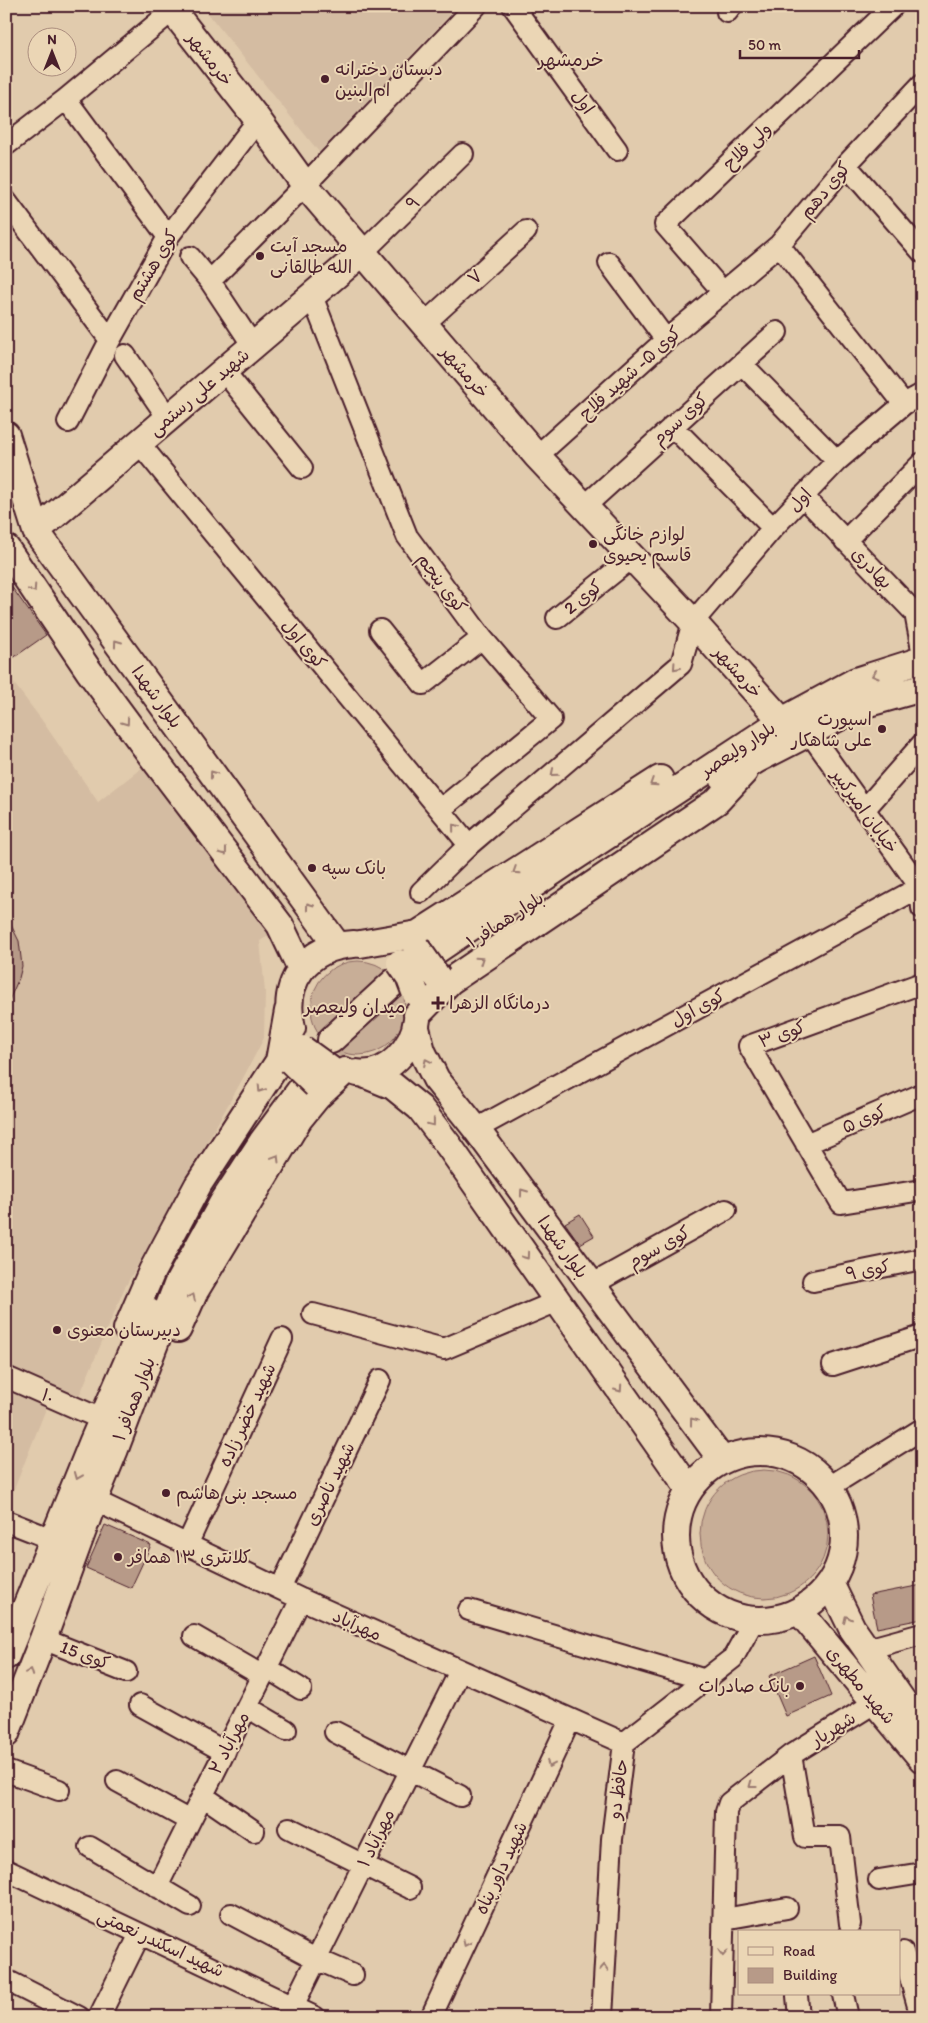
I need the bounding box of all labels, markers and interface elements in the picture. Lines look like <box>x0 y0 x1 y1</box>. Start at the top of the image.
street label: خرمشهر <box>181 26 238 90</box>
north arrow <box>28 28 78 78</box>
scale bar <box>740 28 859 60</box>
text: N <box>47 31 57 48</box>
text: 50 m <box>748 36 781 54</box>
district label: خرمشهر <box>536 48 604 71</box>
place label: دبستان دخترانه ام‌البنین <box>335 58 443 104</box>
marker: دبستان دخترانه ام‌البنین <box>319 73 331 85</box>
street label: اول <box>567 85 599 119</box>
street label: ولی فلاح <box>718 117 777 175</box>
street label: کوی دهم <box>795 157 858 225</box>
street label: ۹ <box>401 191 425 215</box>
street label: کوی هشتم <box>123 225 186 306</box>
place label: مسجد آیت الله طالقانی <box>270 235 352 278</box>
marker: مسجد آیت الله طالقانی <box>254 250 266 262</box>
street label: ۷ <box>463 265 487 289</box>
street label: کوی ۵- شهید فلاح <box>574 321 686 425</box>
street label: خرمشهر <box>435 340 494 403</box>
street label: شهید علی رستمی <box>144 343 254 441</box>
street label: کوی سوم <box>647 388 715 452</box>
street label: اول <box>783 483 817 517</box>
place label: لوازم خانگی قاسم یحیوی <box>603 523 691 569</box>
marker: لوازم خانگی قاسم یحیوی <box>587 538 599 550</box>
street label: بهادری <box>847 542 897 594</box>
street label: کوی پنجم <box>410 549 472 620</box>
street label: کوی 2 <box>559 575 607 619</box>
one-way arrow <box>27 583 36 593</box>
street label: کوی اول <box>277 615 331 674</box>
one-way arrow <box>115 640 123 649</box>
street label: خرمشهر <box>708 640 767 702</box>
street label: بلوار شهدا <box>127 661 187 733</box>
one-way arrow <box>673 661 682 670</box>
one-way arrow <box>872 669 880 679</box>
place label: اسپورت علی شاهکار <box>790 708 872 751</box>
one-way arrow <box>120 716 129 726</box>
street label: بلوار ولیعصر <box>695 717 780 783</box>
marker: اسپورت علی شاهکار <box>876 723 888 735</box>
street label: خیابان امیرکبیر <box>826 763 903 858</box>
one-way arrow <box>550 767 559 776</box>
one-way arrow <box>210 770 219 780</box>
one-way arrow <box>650 777 659 786</box>
one-way arrow <box>452 823 461 833</box>
one-way arrow <box>218 846 227 856</box>
place label: بانک سپه <box>322 857 386 880</box>
marker: بانک سپه <box>306 862 318 874</box>
one-way arrow <box>513 864 522 874</box>
street label: بلوار همافر ۱ <box>462 887 548 953</box>
one-way arrow <box>306 902 315 912</box>
one-way arrow <box>474 957 483 967</box>
street label: کوی اول <box>667 984 729 1032</box>
place label: درمانگاه الزهرا <box>449 992 550 1014</box>
district label: میدان ولیعصر <box>302 995 406 1018</box>
marker: درمانگاه الزهرا <box>431 996 445 1010</box>
street label: کوی ۳ <box>756 1015 809 1053</box>
one-way arrow <box>423 1058 433 1067</box>
one-way arrow <box>258 1083 267 1092</box>
street label: کوی ۵ <box>839 1100 890 1138</box>
one-way arrow <box>426 1117 434 1126</box>
one-way arrow <box>269 1154 279 1163</box>
one-way arrow <box>520 1188 529 1198</box>
street label: بلوار شهدا <box>533 1211 593 1283</box>
street label: کوی سوم <box>624 1221 696 1276</box>
one-way arrow <box>520 1250 529 1260</box>
street label: کوی ۹ <box>844 1255 892 1285</box>
one-way arrow <box>186 1293 197 1302</box>
place label: دبیرستان معنوی <box>67 1319 181 1341</box>
marker: دبیرستان معنوی <box>51 1324 63 1336</box>
street label: بلوار همافر ۱ <box>108 1354 160 1444</box>
street label: شهید خضر زاده <box>213 1360 281 1470</box>
street label: ۱۰ <box>38 1383 58 1409</box>
one-way arrow <box>613 1383 622 1393</box>
one-way arrow <box>690 1417 699 1427</box>
street label: شهید ناصری <box>300 1439 360 1529</box>
one-way arrow <box>74 1471 84 1480</box>
place label: مسجد بنی هاشم <box>176 1482 298 1507</box>
marker: مسجد بنی هاشم <box>160 1487 172 1499</box>
place label: کلانتری ۱۳ همافر <box>126 1546 251 1568</box>
marker: کلانتری ۱۳ همافر <box>112 1551 124 1563</box>
street label: مهرآباد <box>329 1605 385 1645</box>
one-way arrow <box>843 1615 854 1624</box>
street label: کوی 15 <box>57 1636 113 1675</box>
street label: شهید مطهری <box>822 1641 900 1729</box>
one-way arrow <box>24 1668 35 1677</box>
place label: بانک صادرات <box>698 1675 790 1697</box>
marker: بانک صادرات <box>794 1680 806 1692</box>
street label: شهریار <box>805 1707 860 1752</box>
street label: مهرآباد ۲ <box>204 1708 254 1778</box>
street label: حافظ دو <box>603 1758 633 1822</box>
one-way arrow <box>545 1759 556 1768</box>
one-way arrow <box>749 1779 758 1787</box>
street label: مهرآباد ۱ <box>353 1805 399 1871</box>
street label: شهید داور پناه <box>470 1818 533 1918</box>
street label: شهید اسکندر نعمتی <box>94 1904 228 1982</box>
legend <box>738 1930 900 1996</box>
one-way arrow <box>461 1938 472 1947</box>
text: Road <box>783 1942 816 1960</box>
one-way arrow <box>717 1950 728 1958</box>
one-way arrow <box>599 1964 610 1972</box>
text: Building <box>783 1966 837 1984</box>

